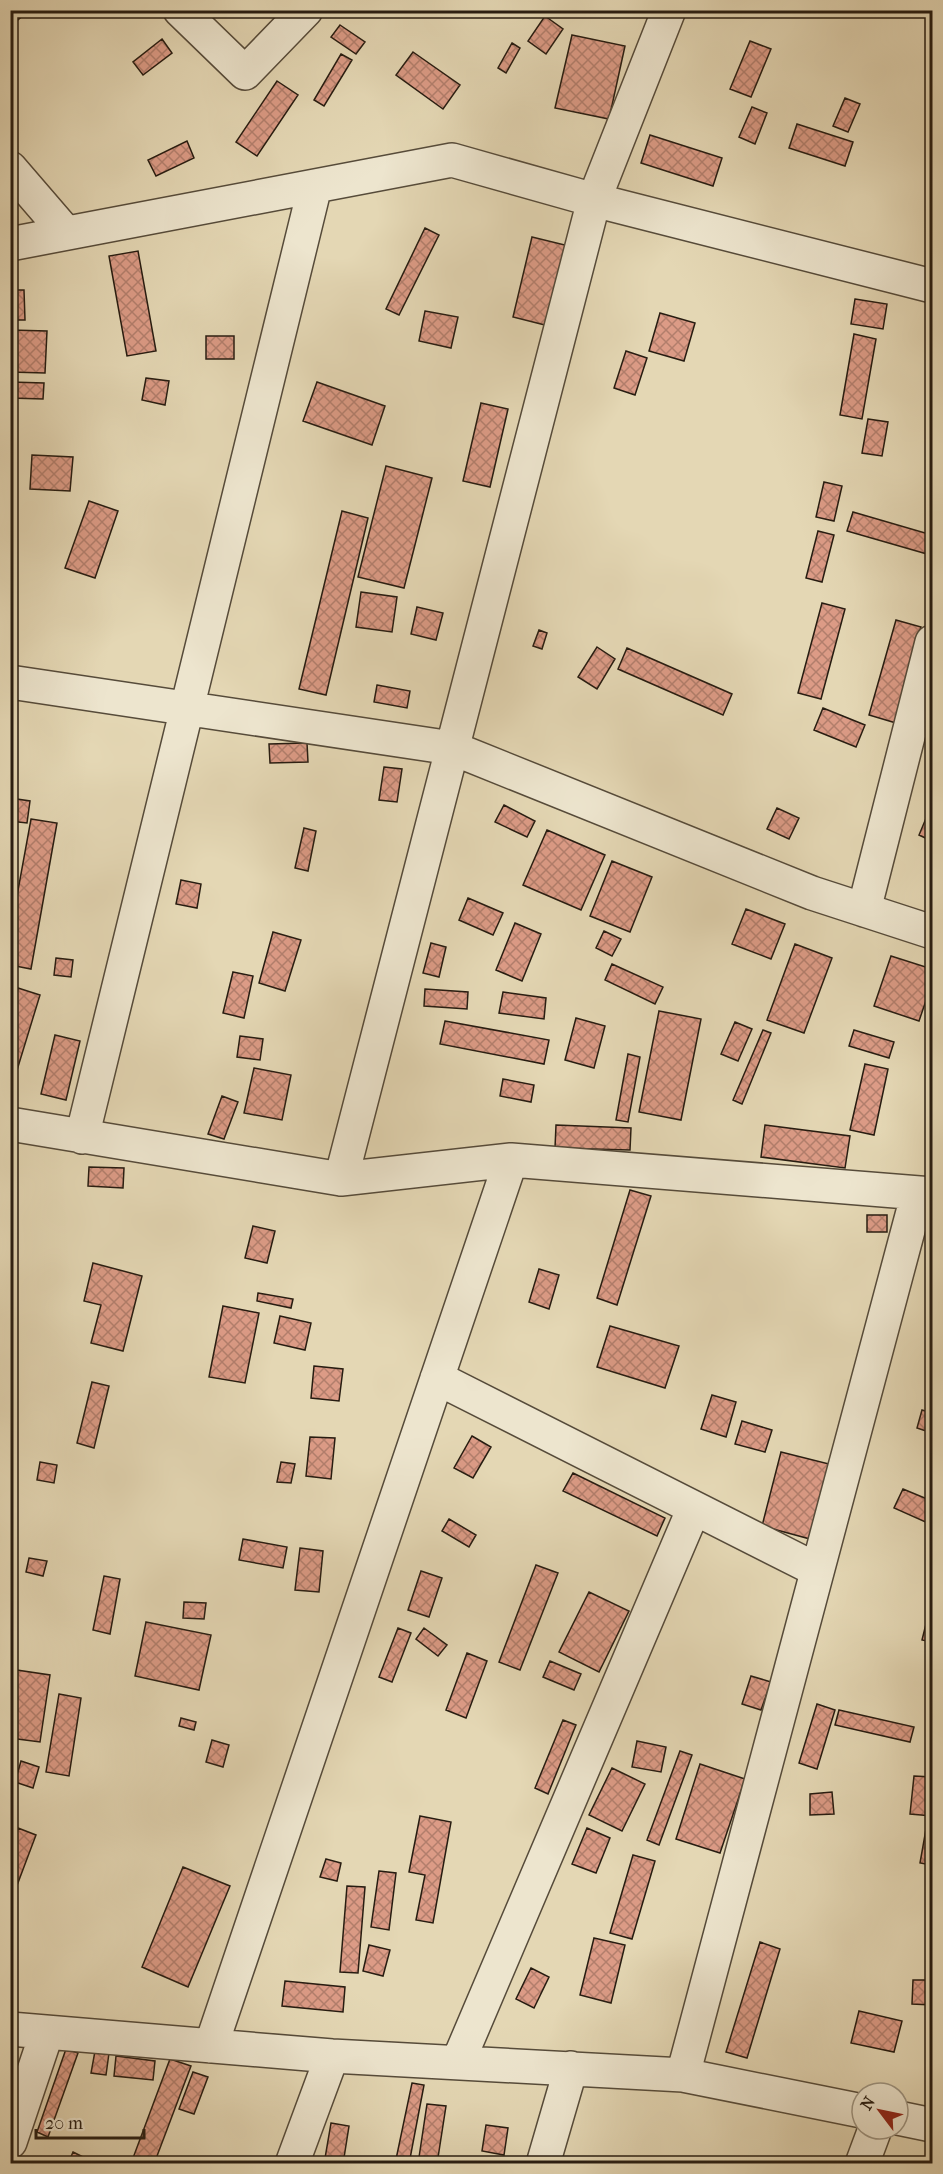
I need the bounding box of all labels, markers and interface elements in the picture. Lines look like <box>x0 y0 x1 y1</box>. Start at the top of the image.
north arrow <box>850 2081 910 2141</box>
text: N <box>856 2092 879 2113</box>
scale bar <box>36 2102 144 2140</box>
text: 20 m <box>45 2113 83 2134</box>

